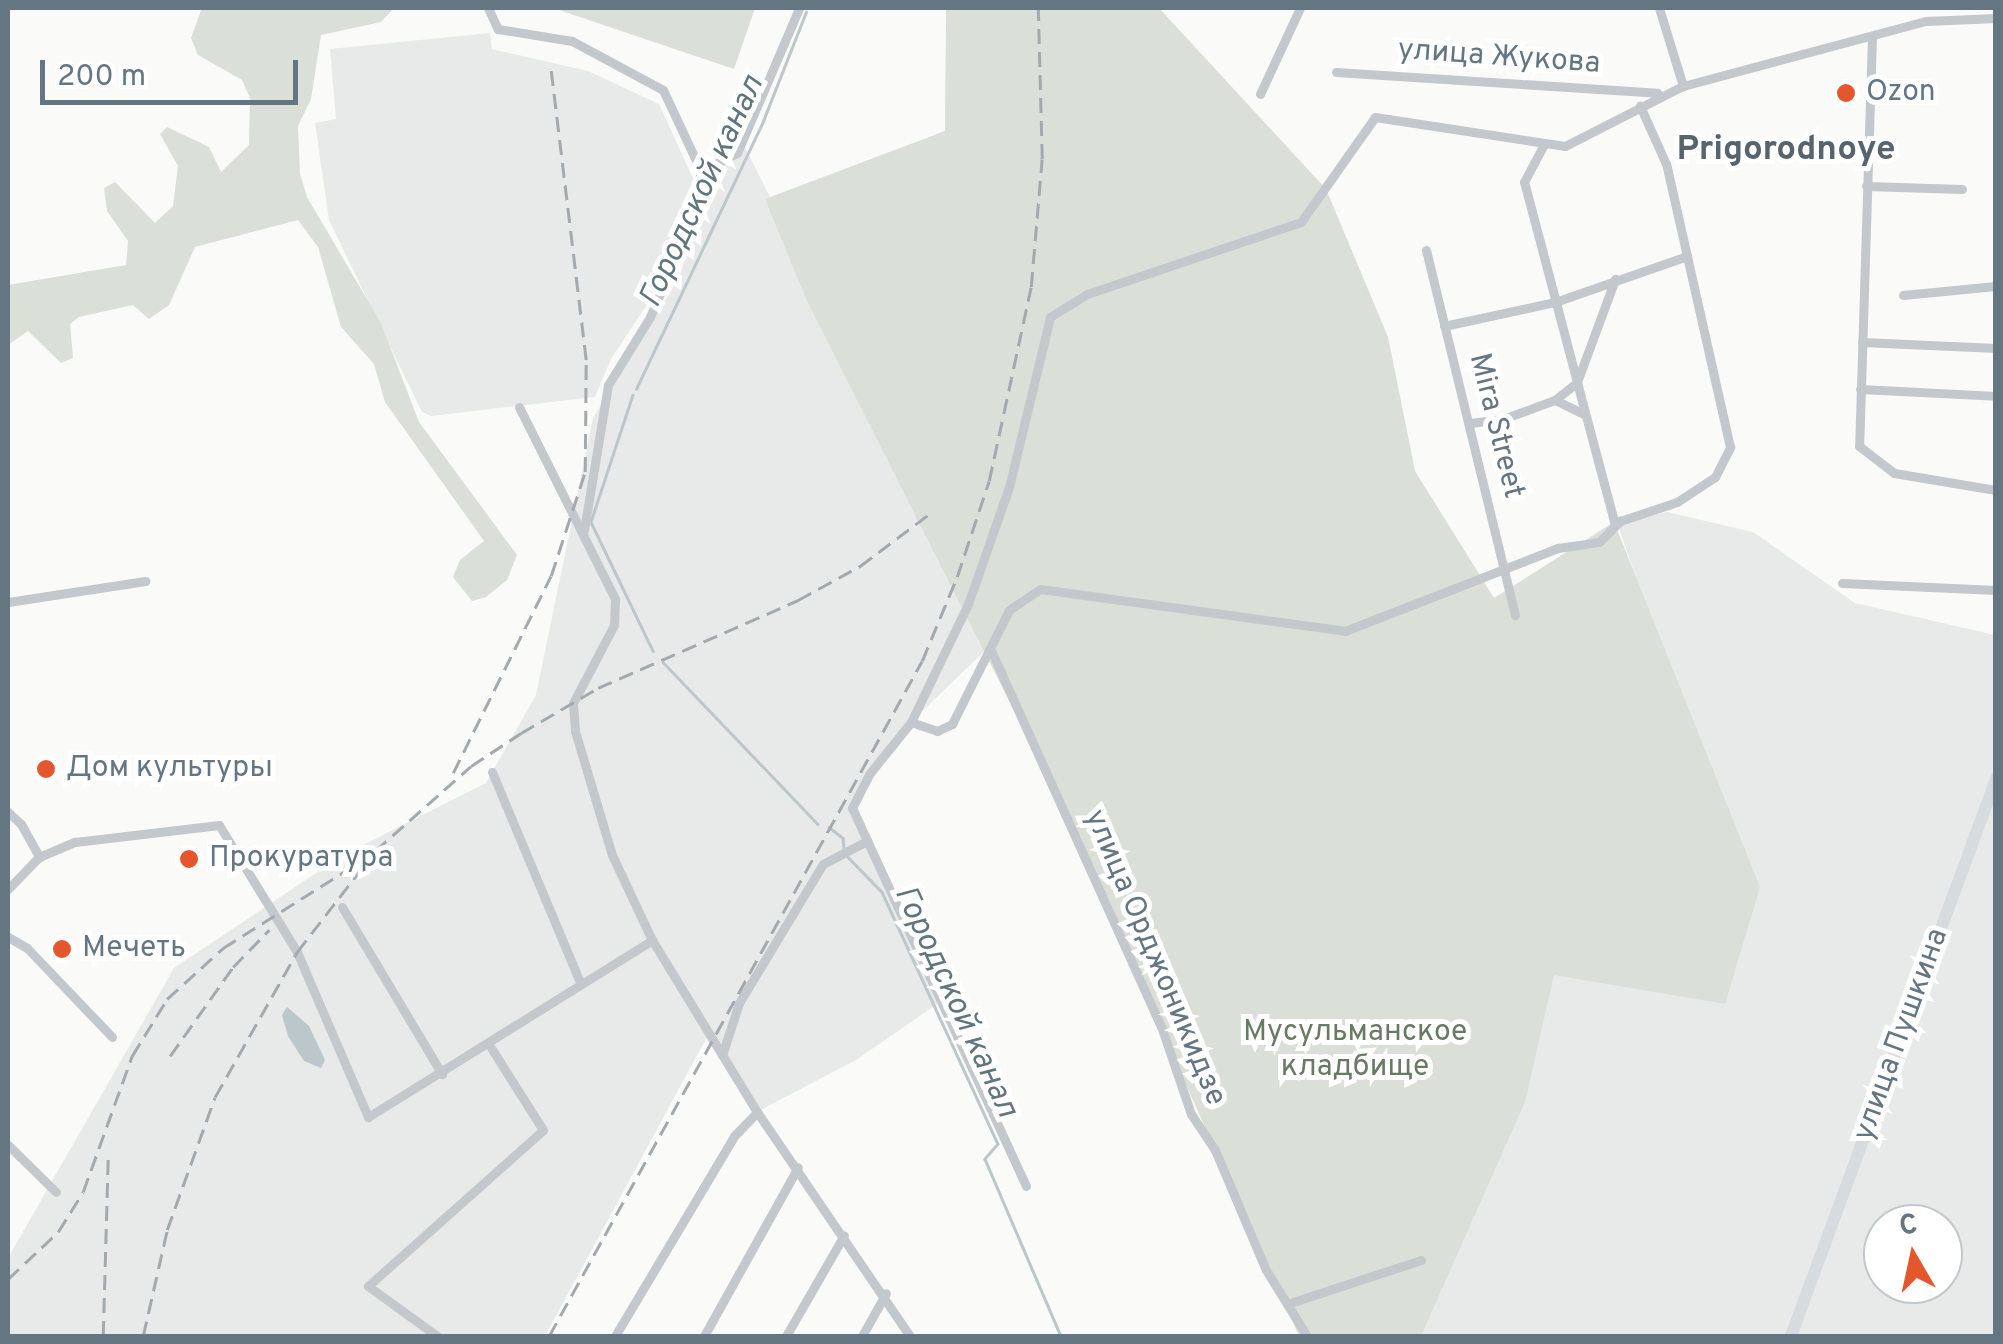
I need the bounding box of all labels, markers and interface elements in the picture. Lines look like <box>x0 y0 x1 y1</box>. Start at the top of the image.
street label: улица Жукова <box>1396 33 1602 83</box>
scale bar <box>45 40 302 102</box>
text: 200 m <box>57 59 146 96</box>
water label: Городской канал <box>633 70 773 314</box>
place label: Ozon <box>1866 75 1936 111</box>
marker: Ozon <box>1835 82 1857 104</box>
district label: Prigorodnoye <box>1676 129 1896 171</box>
street label: Mira Street <box>1460 350 1530 502</box>
place label: Дом культуры <box>66 751 273 787</box>
marker: Дом культуры <box>35 758 57 780</box>
street label: улица Орджоникидзе <box>1075 805 1233 1111</box>
place label: Прокуратура <box>209 841 393 877</box>
marker: Прокуратура <box>178 848 200 870</box>
water label: Городской канал <box>885 880 1025 1124</box>
street label: улица Пушкина <box>1847 924 1957 1146</box>
place label: Мечеть <box>82 931 186 967</box>
marker: Мечеть <box>51 938 73 960</box>
park label: Мусульманское кладбище <box>1243 1015 1467 1086</box>
north arrow <box>1863 1204 1963 1304</box>
text: С <box>1897 1207 1920 1246</box>

